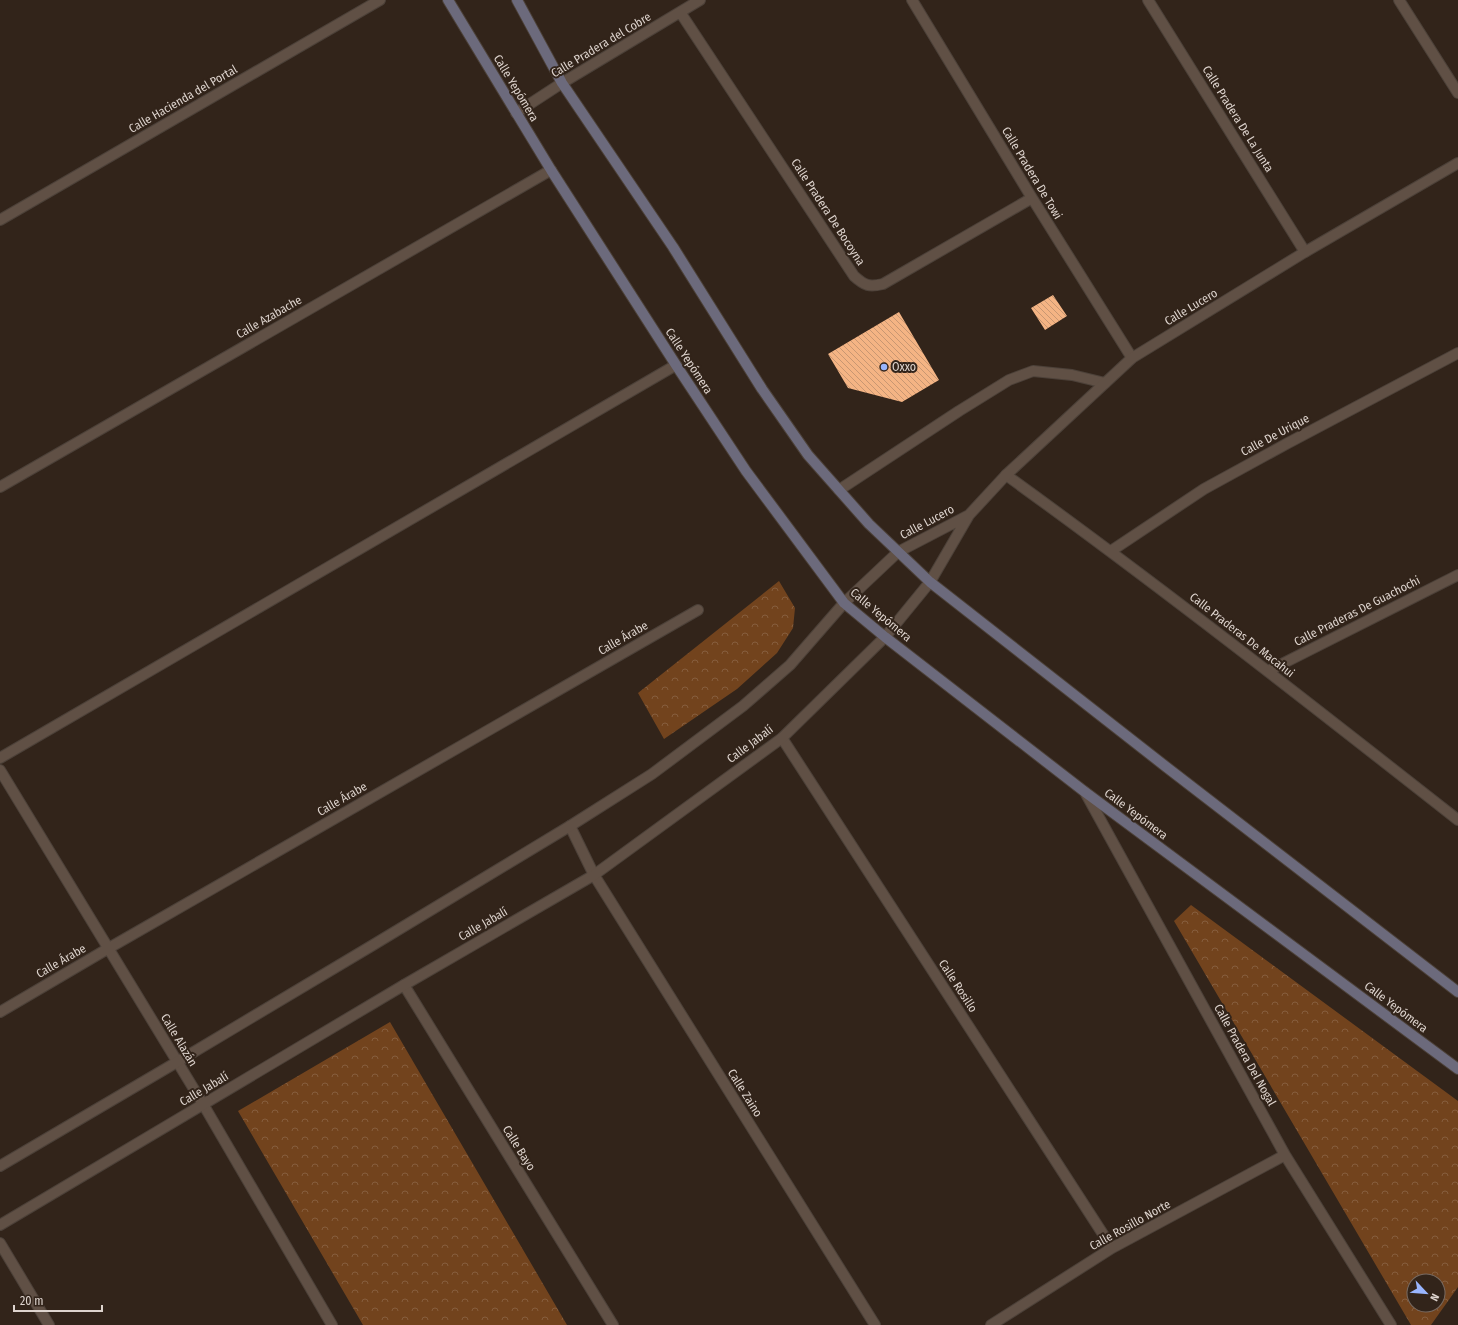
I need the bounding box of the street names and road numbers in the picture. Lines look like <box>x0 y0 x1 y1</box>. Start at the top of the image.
street label: Calle Pradera del Cobre <box>549 10 654 80</box>
street label: Calle Yepómera <box>491 52 542 124</box>
street label: Calle Hacienda del Portal <box>126 62 240 136</box>
street label: Calle Pradera De La Junta <box>1200 63 1276 175</box>
street label: Calle Pradera De Towi <box>999 124 1065 222</box>
street label: Calle Pradera De Bocoyna <box>788 156 868 268</box>
street label: Calle Lucero <box>1162 286 1220 328</box>
street label: Calle Azabache <box>234 293 304 341</box>
street label: Calle Yepómera <box>663 326 715 397</box>
street label: Calle De Urique <box>1238 411 1312 459</box>
street label: Calle Lucero <box>898 502 956 542</box>
street label: Calle Praderas De Guachochi <box>1292 573 1422 649</box>
street label: Calle Yepómera <box>848 585 915 645</box>
street label: Calle Praderas De Macahui <box>1187 590 1297 680</box>
street label: Calle Árabe <box>595 617 650 658</box>
street label: Calle Jabalí <box>724 722 776 766</box>
street label: Calle Árabe <box>314 778 369 819</box>
street label: Calle Yepómera <box>1102 786 1170 842</box>
street label: Calle Jabalí <box>456 904 510 944</box>
street label: Calle Árabe <box>33 940 88 981</box>
street label: Calle Rosillo <box>936 957 980 1015</box>
street label: Calle Yepómera <box>1362 979 1430 1035</box>
street label: Calle Pradera Del Nogal <box>1211 1002 1279 1108</box>
street label: Calle Alazán <box>158 1011 200 1069</box>
street label: Calle Zaino <box>725 1066 765 1120</box>
street label: Calle Jabalí <box>177 1069 231 1109</box>
street label: Calle Bayo <box>500 1123 538 1173</box>
street label: Calle Rosillo Norte <box>1087 1197 1173 1253</box>

